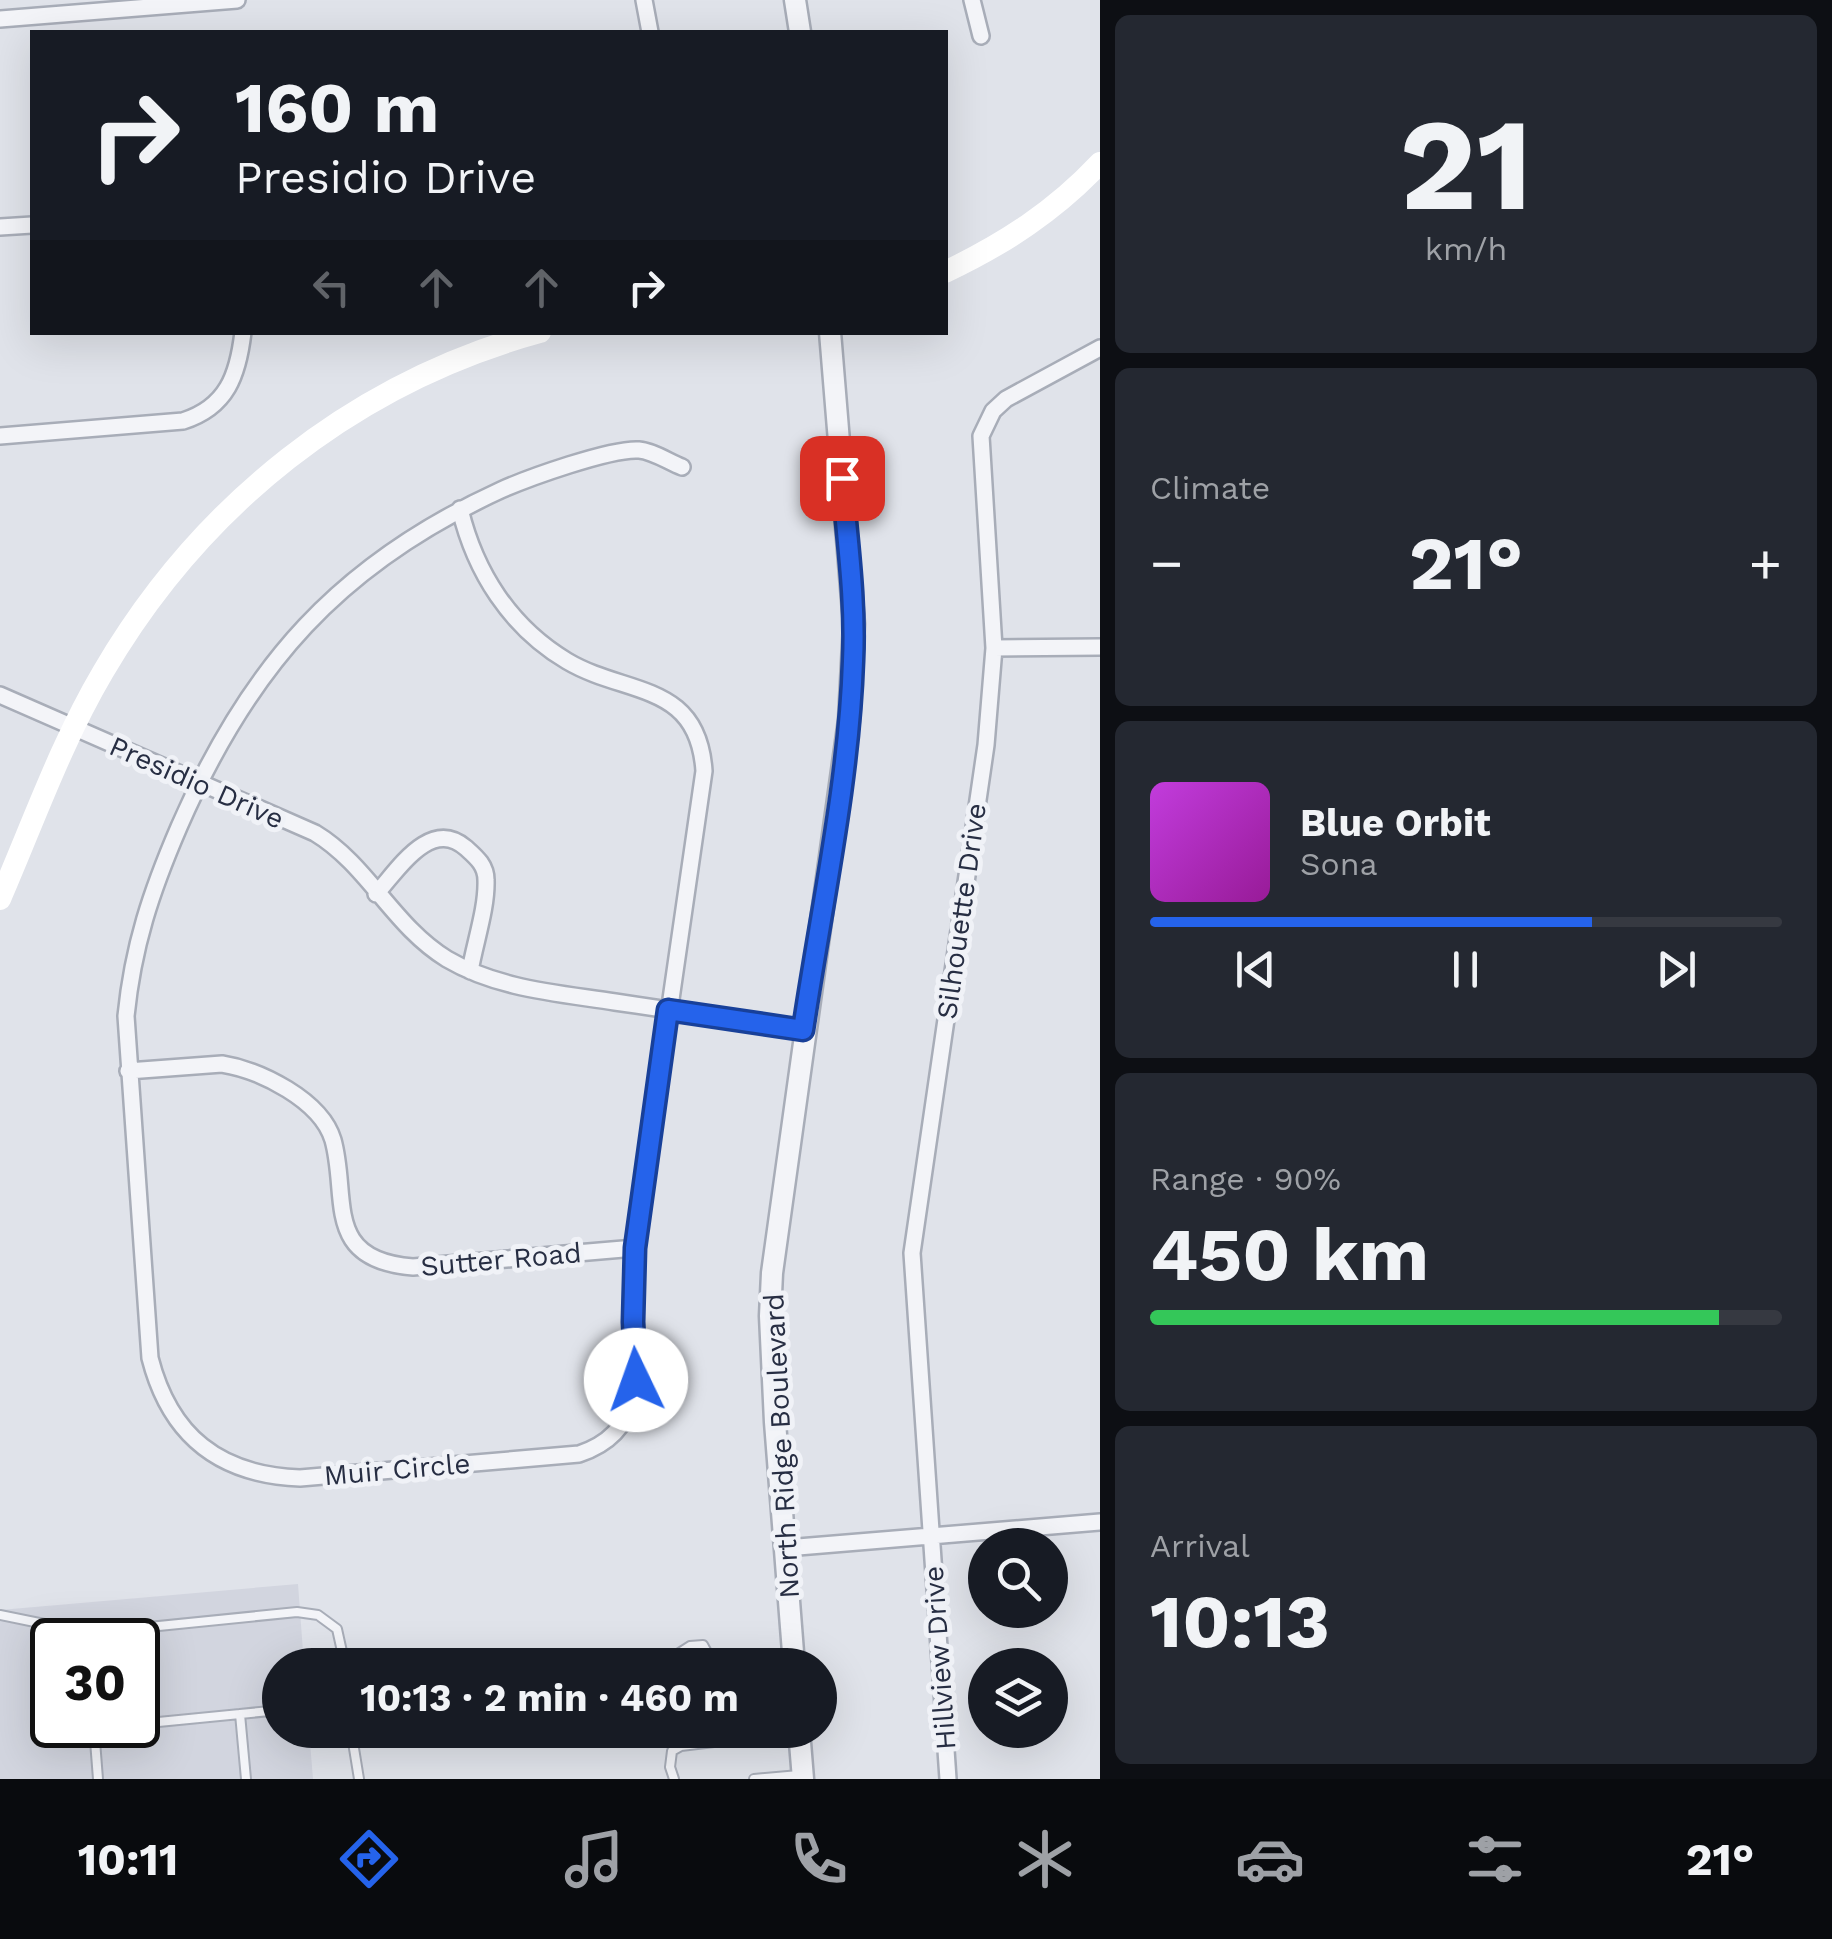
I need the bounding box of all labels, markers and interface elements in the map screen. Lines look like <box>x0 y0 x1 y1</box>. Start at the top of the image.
text: 160 m <box>235 67 439 149</box>
icon: right <box>70 70 200 200</box>
text: 21 <box>1399 88 1533 241</box>
text: Presidio Drive <box>235 151 536 204</box>
text: km/h <box>1425 230 1507 268</box>
icon: left <box>304 260 359 315</box>
icon: ahead <box>409 260 464 315</box>
icon: ahead <box>514 260 569 315</box>
icon: right <box>619 260 674 315</box>
pin <box>800 436 885 521</box>
icon: arrive <box>815 451 870 506</box>
text: Climate <box>1150 469 1270 507</box>
text: 21° <box>1409 519 1523 607</box>
text: − <box>1150 531 1183 595</box>
text: + <box>1749 531 1782 595</box>
street label: Presidio Drive <box>104 729 289 836</box>
street label: Silhouette Drive <box>930 801 993 1021</box>
text: Blue Orbit <box>1300 801 1491 845</box>
text: Sona <box>1300 845 1378 883</box>
icon: previous <box>1228 942 1283 997</box>
icon: pause <box>1438 942 1493 997</box>
icon: next <box>1649 942 1704 997</box>
text: Range · 90% <box>1150 1160 1341 1198</box>
text: 450 km <box>1150 1210 1429 1298</box>
street label: Sutter Road <box>419 1236 583 1283</box>
street label: North Ridge Boulevard <box>757 1292 806 1599</box>
position arrow <box>584 1328 688 1432</box>
street label: Muir Circle <box>322 1447 472 1492</box>
text: Arrival <box>1150 1527 1250 1565</box>
map controls <box>968 1528 1068 1748</box>
button: search <box>968 1528 1068 1628</box>
street label: Hillview Drive <box>917 1565 962 1751</box>
text: 10:13 <box>1150 1577 1330 1665</box>
speed limit sign: 30 <box>30 1618 160 1748</box>
button: layers <box>968 1648 1068 1748</box>
text: 10:13 · 2 min · 460 m <box>360 1676 739 1720</box>
icon: directions <box>334 1824 404 1894</box>
icon: music <box>559 1824 629 1894</box>
icon: phone <box>784 1824 854 1894</box>
icon: climate <box>1010 1824 1080 1894</box>
icon: car <box>1235 1824 1305 1894</box>
icon: filters <box>1460 1824 1530 1894</box>
text: 10:11 <box>78 1833 178 1886</box>
text: 21° <box>1686 1833 1754 1886</box>

